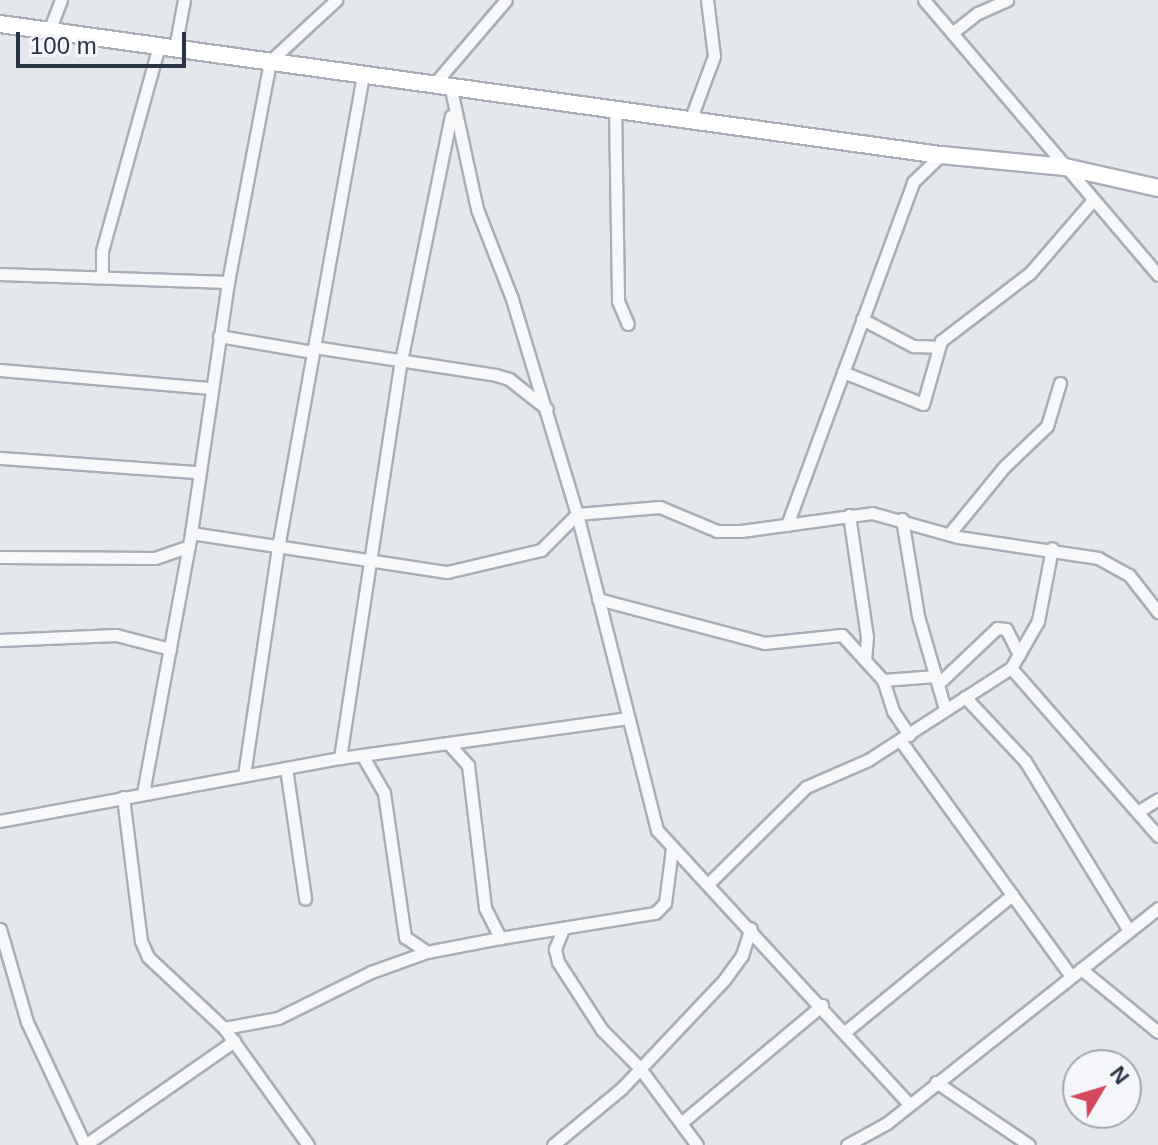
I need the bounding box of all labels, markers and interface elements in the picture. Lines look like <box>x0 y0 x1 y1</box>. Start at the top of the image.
scale bar <box>20 16 190 66</box>
text: 100 m <box>30 32 97 59</box>
north arrow <box>1062 1049 1142 1129</box>
text: N <box>1105 1061 1134 1089</box>

